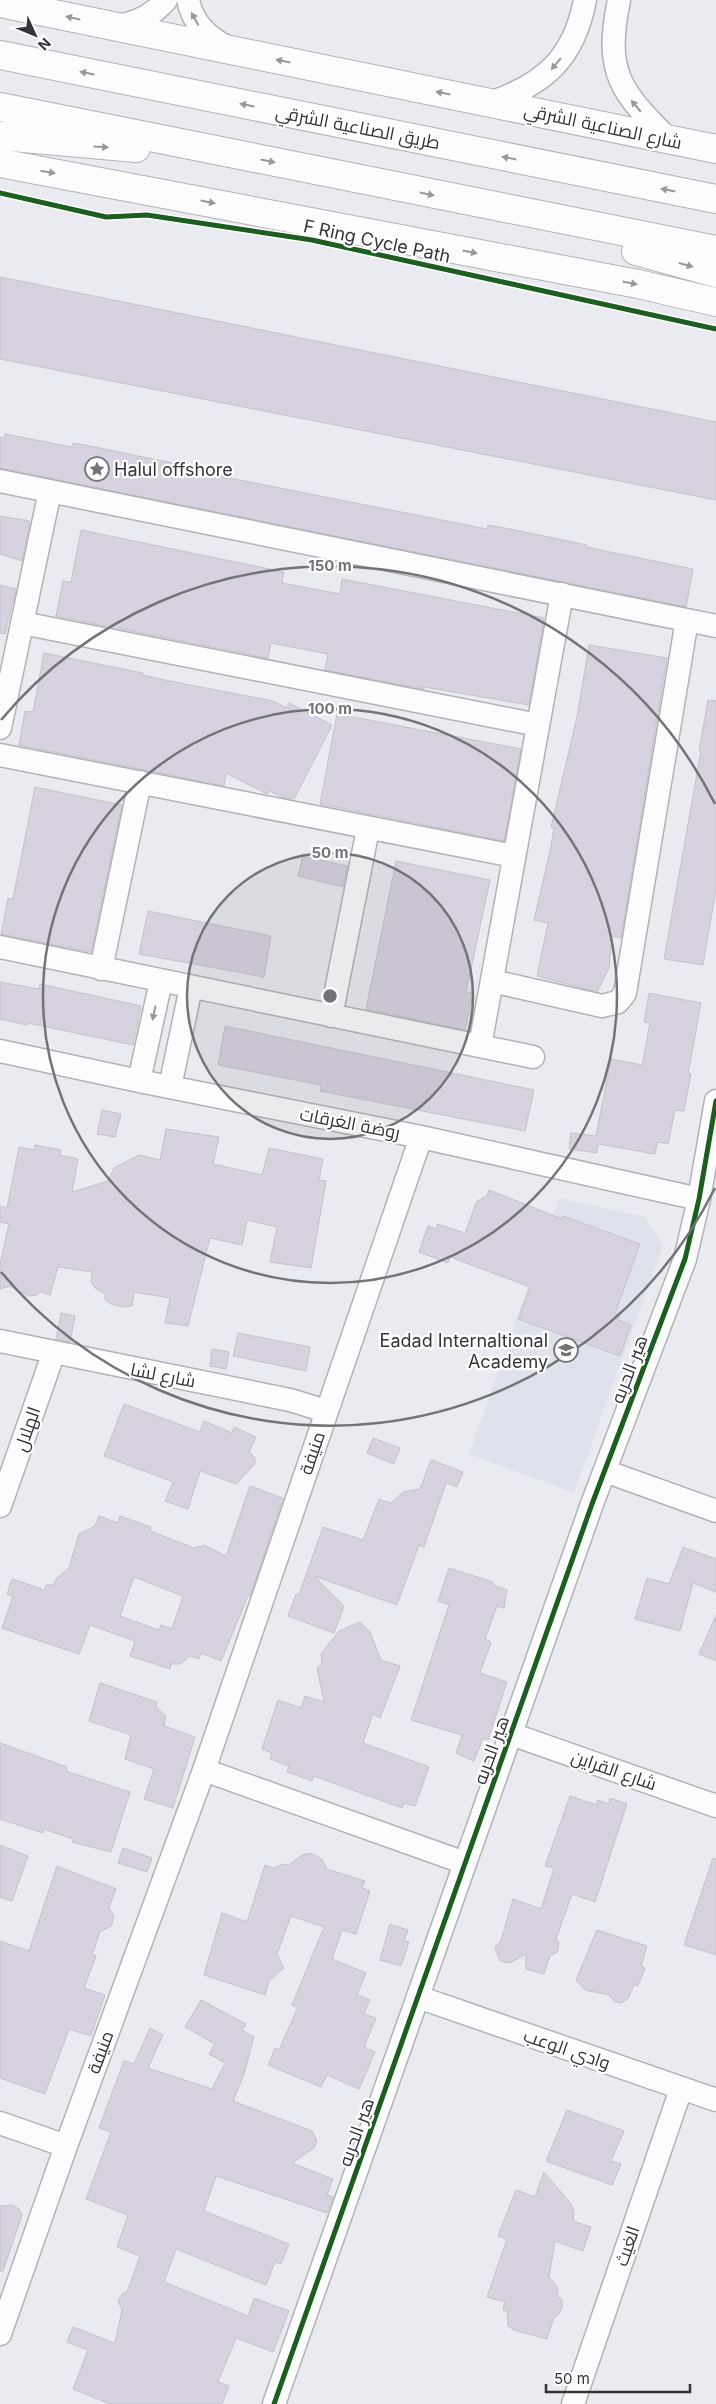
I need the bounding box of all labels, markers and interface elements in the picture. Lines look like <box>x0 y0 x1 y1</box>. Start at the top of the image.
north arrow <box>10 10 60 60</box>
one-way arrow <box>190 12 199 25</box>
one-way arrow <box>65 14 80 22</box>
text: N <box>35 35 55 54</box>
one-way arrow <box>276 57 291 65</box>
one-way arrow <box>551 58 562 70</box>
one-way arrow <box>79 68 95 76</box>
one-way arrow <box>434 89 450 97</box>
street label: شارع الصناعية الشرقي <box>521 99 684 157</box>
one-way arrow <box>238 100 254 108</box>
one-way arrow <box>630 100 642 112</box>
street label: طريق الصناعية الشرقي <box>273 101 442 157</box>
one-way arrow <box>93 143 109 151</box>
one-way arrow <box>501 153 517 161</box>
one-way arrow <box>261 157 276 165</box>
one-way arrow <box>40 169 56 177</box>
one-way arrow <box>661 186 676 194</box>
one-way arrow <box>420 190 436 198</box>
one-way arrow <box>200 199 216 207</box>
street label: F Ring Cycle Path <box>302 215 452 267</box>
one-way arrow <box>463 249 479 257</box>
one-way arrow <box>678 261 694 269</box>
one-way arrow <box>622 279 638 287</box>
place icon: Halul offshore <box>84 456 110 482</box>
place label: Halul offshore <box>114 459 233 480</box>
text: 150 m <box>308 556 352 575</box>
text: 100 m <box>308 699 352 718</box>
text: 50 m <box>312 843 348 862</box>
centre of rings <box>321 987 339 1005</box>
one-way arrow <box>150 1005 158 1020</box>
street label: روضة الغرقات <box>298 1103 402 1144</box>
place label: Eadad Internaltional Academy <box>380 1330 548 1372</box>
street label: هير الحربه <box>606 1332 653 1406</box>
school or university icon: Eadad Internaltional Academy <box>553 1337 579 1363</box>
street label: شارع لشا <box>128 1358 197 1394</box>
street label: الهلال <box>10 1404 45 1454</box>
street label: منيفة <box>295 1429 329 1477</box>
street label: هير الحربه <box>469 1713 514 1787</box>
street label: شارع القراين <box>568 1746 659 1796</box>
street label: وادي الوعب <box>520 2024 613 2077</box>
street label: منيفة <box>83 2028 117 2076</box>
street label: هير الحربه <box>334 2095 379 2169</box>
street label: الغيث <box>610 2223 644 2269</box>
scale bar <box>546 2362 690 2394</box>
text: 50 m <box>554 2369 590 2388</box>

